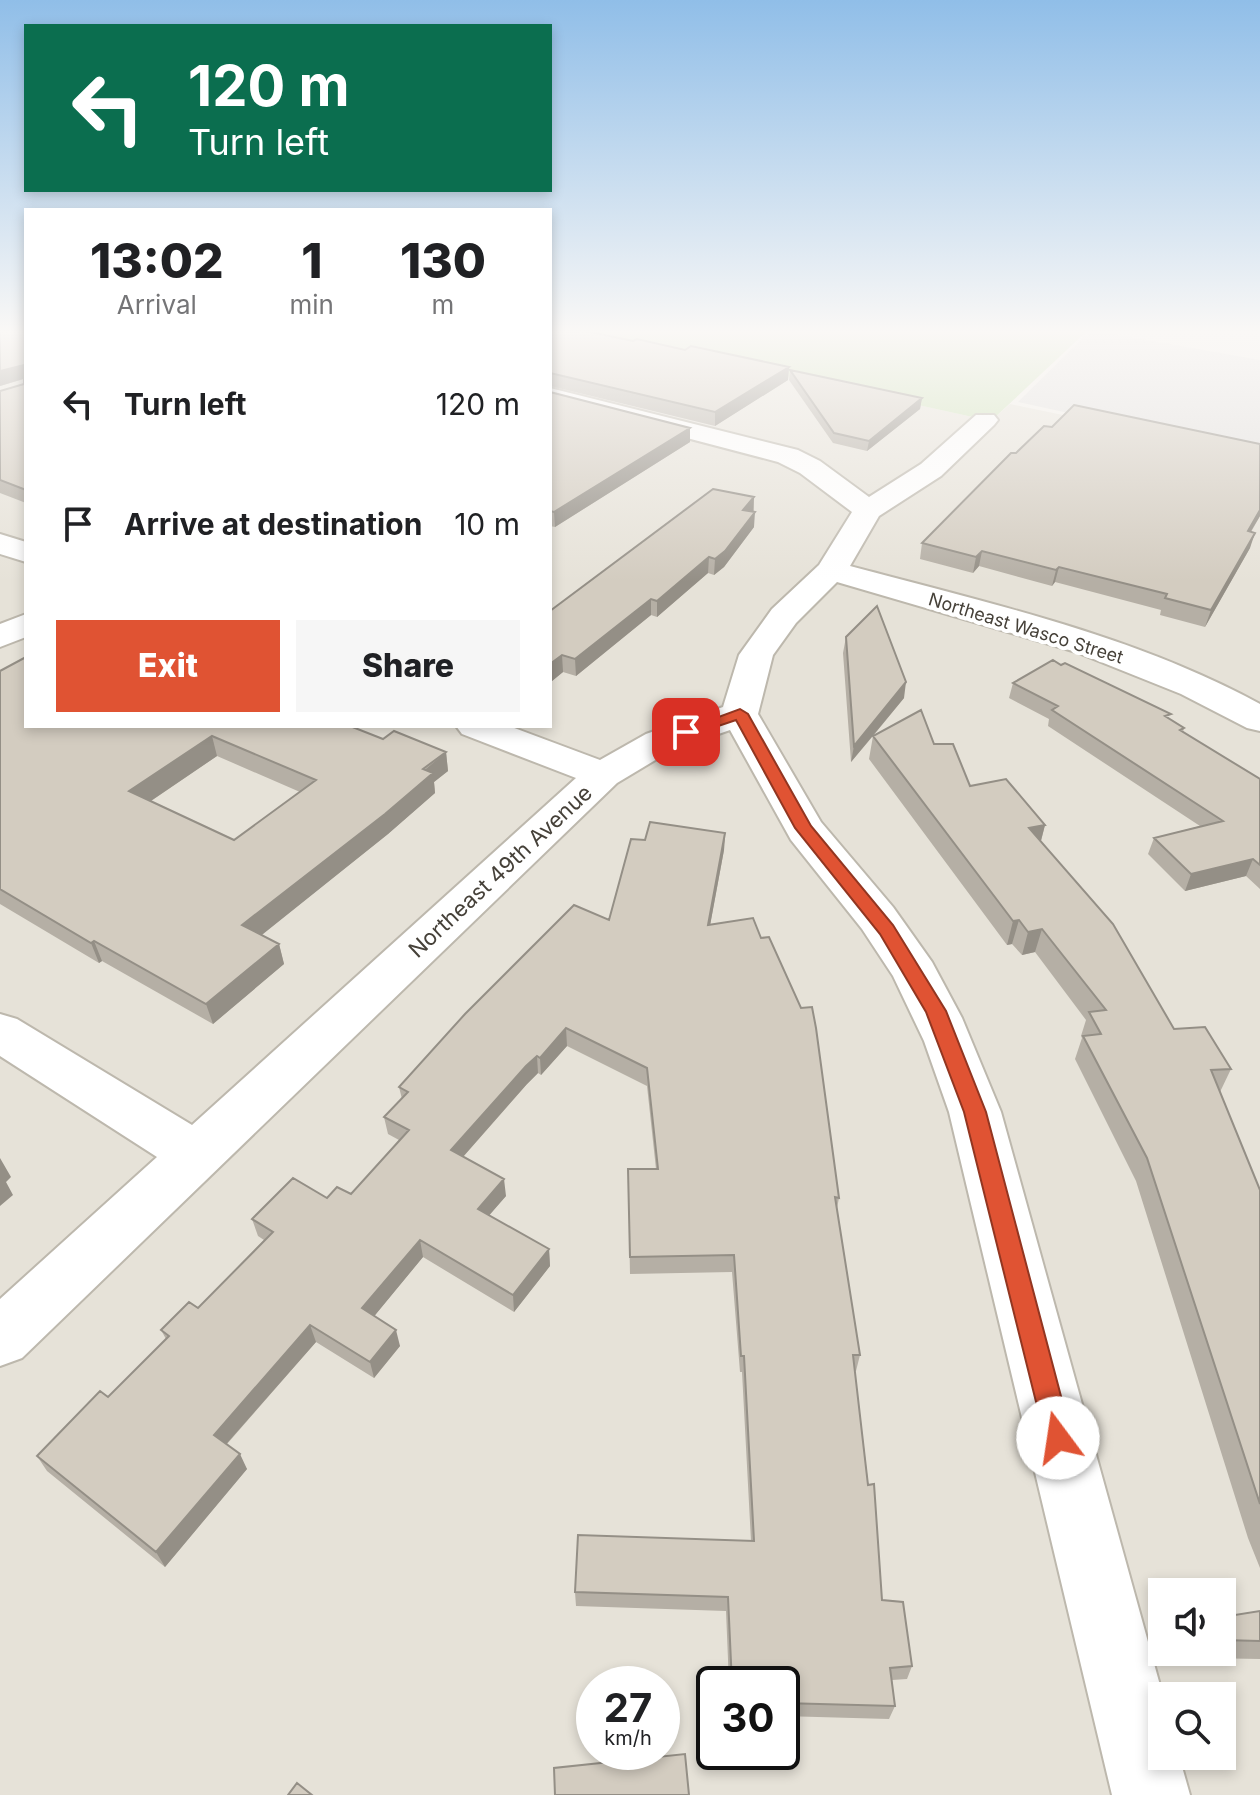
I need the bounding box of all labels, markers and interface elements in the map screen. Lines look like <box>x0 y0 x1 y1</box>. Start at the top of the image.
text: 120 m <box>188 52 350 120</box>
icon: left <box>56 56 160 160</box>
text: Turn left <box>188 120 329 164</box>
text: 13:02 <box>90 231 224 290</box>
text: 1 <box>301 231 322 290</box>
text: 130 <box>400 231 486 290</box>
text: Arrival <box>117 289 197 320</box>
text: min <box>290 289 334 320</box>
text: m <box>432 289 454 320</box>
icon: left <box>56 382 100 426</box>
text: Turn left <box>124 386 246 422</box>
text: 120 m <box>436 386 520 422</box>
icon: arrive <box>56 502 100 546</box>
text: Arrive at destination <box>124 506 422 542</box>
text: 10 m <box>454 506 520 542</box>
street label: Northeast Wasco Street <box>926 588 1126 668</box>
button: Exit <box>56 620 280 712</box>
button: Share <box>296 620 520 712</box>
pin <box>652 698 720 766</box>
icon: arrive <box>664 710 708 754</box>
street label: Northeast 49th Avenue <box>403 779 597 963</box>
position arrow <box>1016 1396 1100 1480</box>
map controls <box>1148 1578 1236 1770</box>
button: sound <box>1148 1578 1236 1666</box>
speed limit sign: 30 <box>696 1666 800 1770</box>
button: search <box>1148 1682 1236 1770</box>
text: 27 <box>604 1683 652 1732</box>
text: km/h <box>604 1726 652 1750</box>

